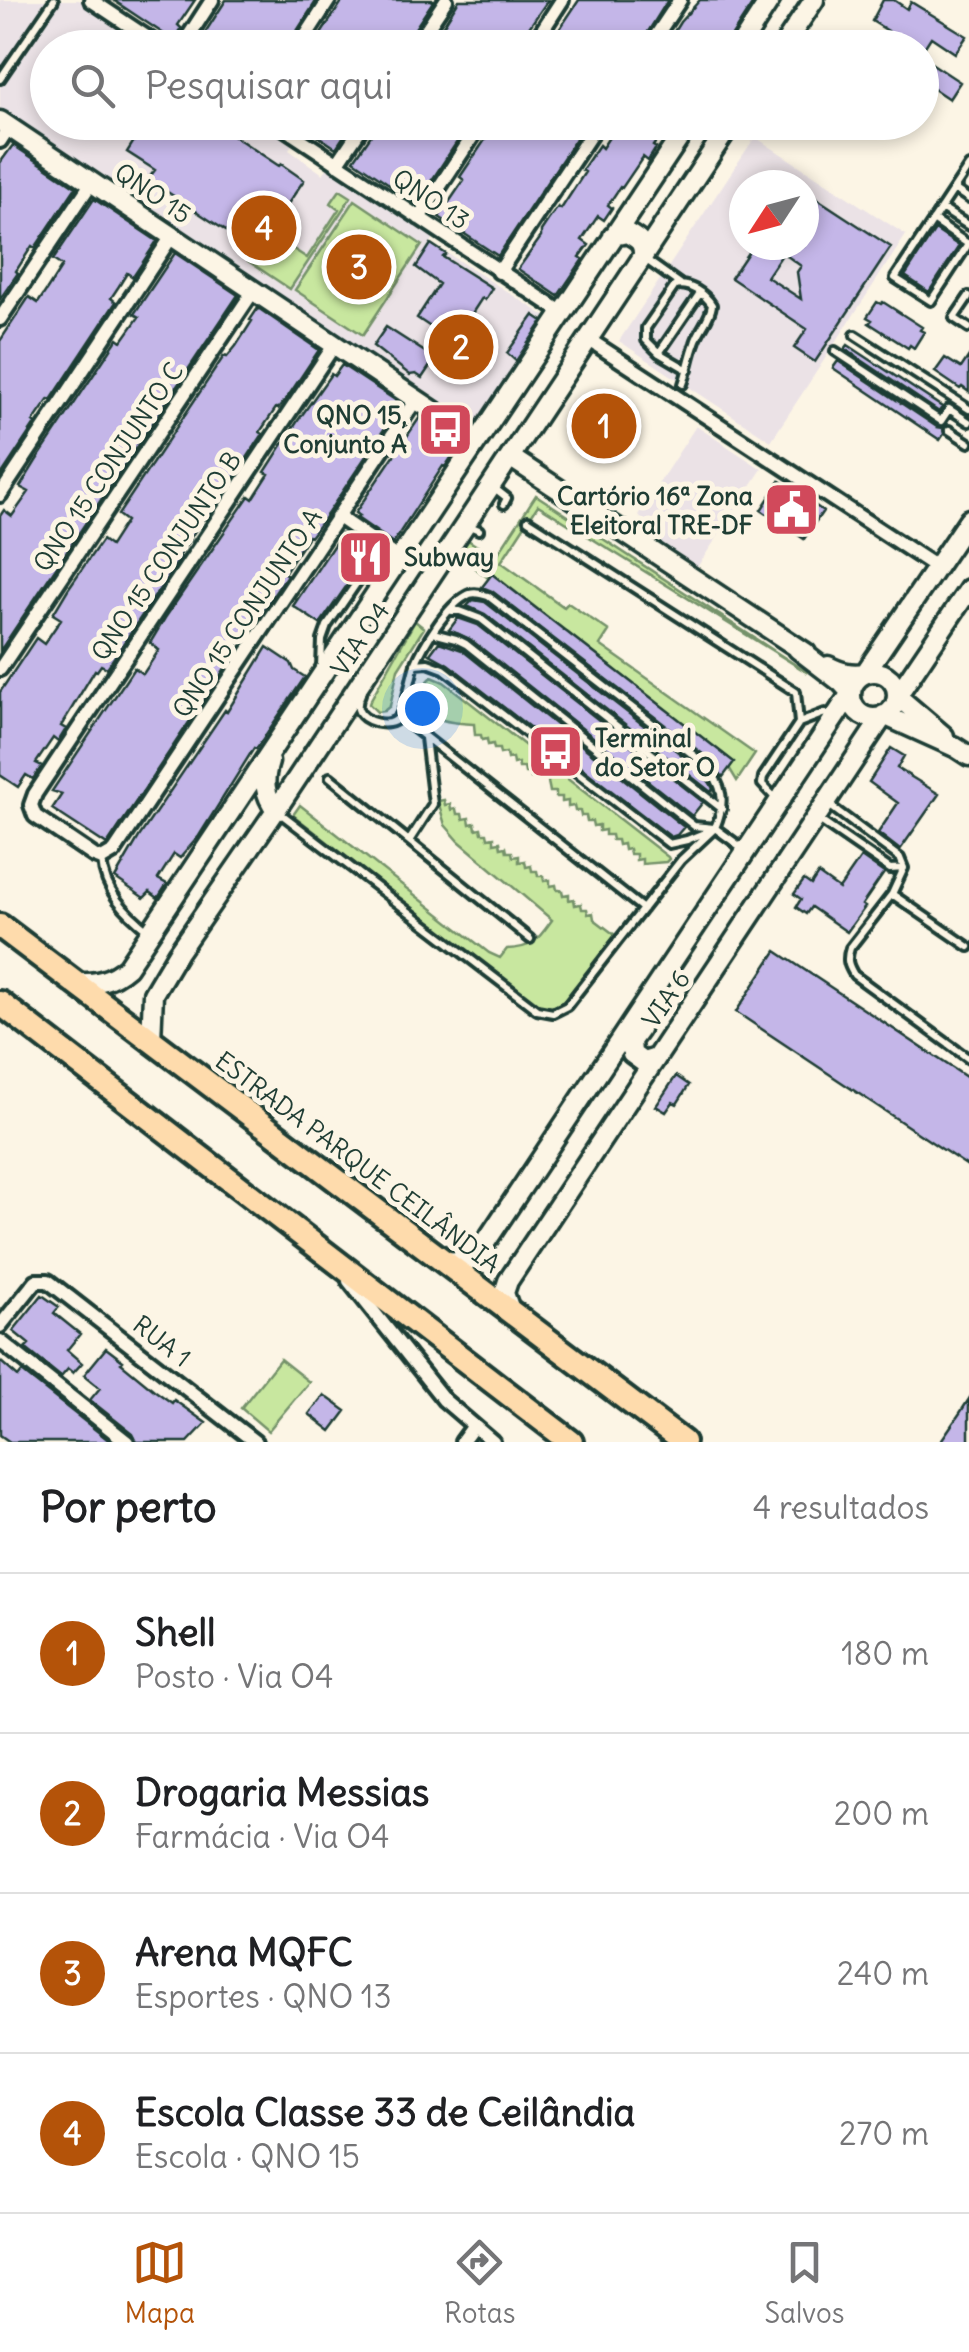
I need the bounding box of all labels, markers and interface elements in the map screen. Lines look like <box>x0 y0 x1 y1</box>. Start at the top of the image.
search box <box>30 30 939 140</box>
icon: search <box>65 58 120 113</box>
text: Pesquisar aqui <box>145 62 393 109</box>
street label: QNO 15 <box>109 156 197 230</box>
street label: QNO 13 <box>387 162 475 236</box>
north arrow <box>729 170 819 260</box>
pin: 4 <box>232 190 296 266</box>
pin: 3 <box>326 230 392 304</box>
pin: 2 <box>428 310 494 384</box>
street label: QNO 15 CONJUNTO C <box>26 356 190 578</box>
pin: 1 <box>572 388 636 464</box>
place label: QNO 15, Conjunto A <box>283 399 407 460</box>
bus stop icon: QNO 15, Conjunto A <box>416 399 476 459</box>
street label: QNO 15 CONJUNTO B <box>84 445 248 667</box>
place label: Cartório 16ª Zona Eleitoral TRE-DF <box>557 480 753 541</box>
public building icon: Cartório 16ª Zona Eleitoral TRE-DF <box>762 480 822 540</box>
street label: QNO 15 CONJUNTO A <box>165 502 329 724</box>
restaurant icon: Subway <box>335 527 395 587</box>
place label: Subway <box>404 541 494 573</box>
street label: VIA O4 <box>324 596 396 682</box>
your location <box>397 683 448 734</box>
bus stop icon: Terminal do Setor O <box>526 722 586 782</box>
place label: Terminal do Setor O <box>595 722 715 783</box>
street label: VIA 6 <box>635 964 697 1034</box>
street label: ESTRADA PARQUE CEILÂNDIA <box>209 1044 507 1280</box>
street label: RUA 1 <box>127 1308 197 1374</box>
text: Por perto <box>40 1481 217 1533</box>
text: 4 resultados <box>753 1487 929 1528</box>
text: Shell <box>135 1609 216 1656</box>
text: 1 <box>66 1633 79 1674</box>
text: 180 m <box>841 1633 929 1674</box>
text: Posto · Via O4 <box>135 1656 334 1697</box>
text: Drogaria Messias <box>135 1769 429 1816</box>
text: 2 <box>64 1793 81 1834</box>
text: 200 m <box>834 1793 929 1834</box>
text: Farmácia · Via O4 <box>135 1816 390 1857</box>
text: Arena MQFC <box>135 1929 353 1976</box>
text: 3 <box>63 1953 82 1994</box>
text: 240 m <box>837 1953 929 1994</box>
text: Esportes · QNO 13 <box>135 1976 392 2017</box>
text: Escola Classe 33 de Ceilândia <box>135 2089 635 2136</box>
text: 4 <box>63 2113 82 2154</box>
text: 270 m <box>839 2113 929 2154</box>
text: Escola · QNO 15 <box>135 2136 360 2177</box>
tab: Mapa <box>125 2235 195 2331</box>
tab: Rotas <box>444 2235 515 2331</box>
tab: Salvos <box>765 2235 844 2331</box>

